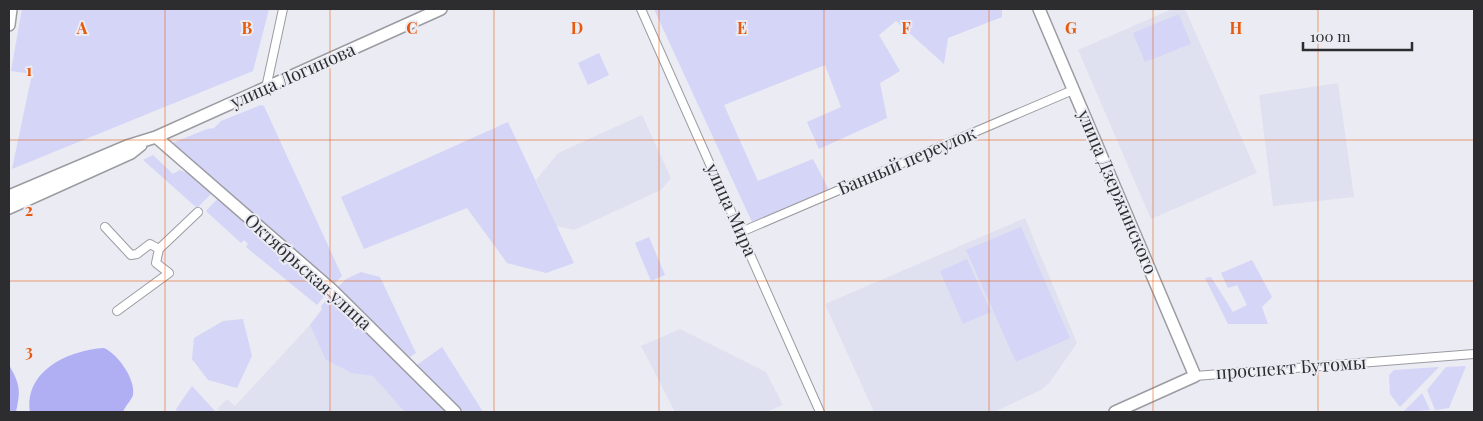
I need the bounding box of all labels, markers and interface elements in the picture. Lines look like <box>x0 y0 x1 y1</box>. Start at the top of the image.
text: A <box>76 17 88 38</box>
text: B <box>242 17 253 38</box>
text: C <box>406 17 418 38</box>
text: D <box>571 17 583 38</box>
text: E <box>737 17 747 38</box>
text: F <box>901 17 911 38</box>
text: G <box>1065 17 1077 38</box>
text: H <box>1230 17 1243 38</box>
scale bar <box>1303 20 1412 52</box>
text: 100 m <box>1310 26 1351 46</box>
street label: улица Логинова <box>225 37 359 114</box>
text: 1 <box>26 59 32 80</box>
street label: улица Дзержинского <box>1072 105 1163 278</box>
street label: Банный переулок <box>834 120 979 200</box>
street label: улица Мира <box>700 158 763 260</box>
text: 2 <box>25 199 33 220</box>
street label: Октябрьская улица <box>240 208 377 335</box>
text: 3 <box>25 340 33 361</box>
street label: проспект Бутомы <box>1215 350 1367 384</box>

